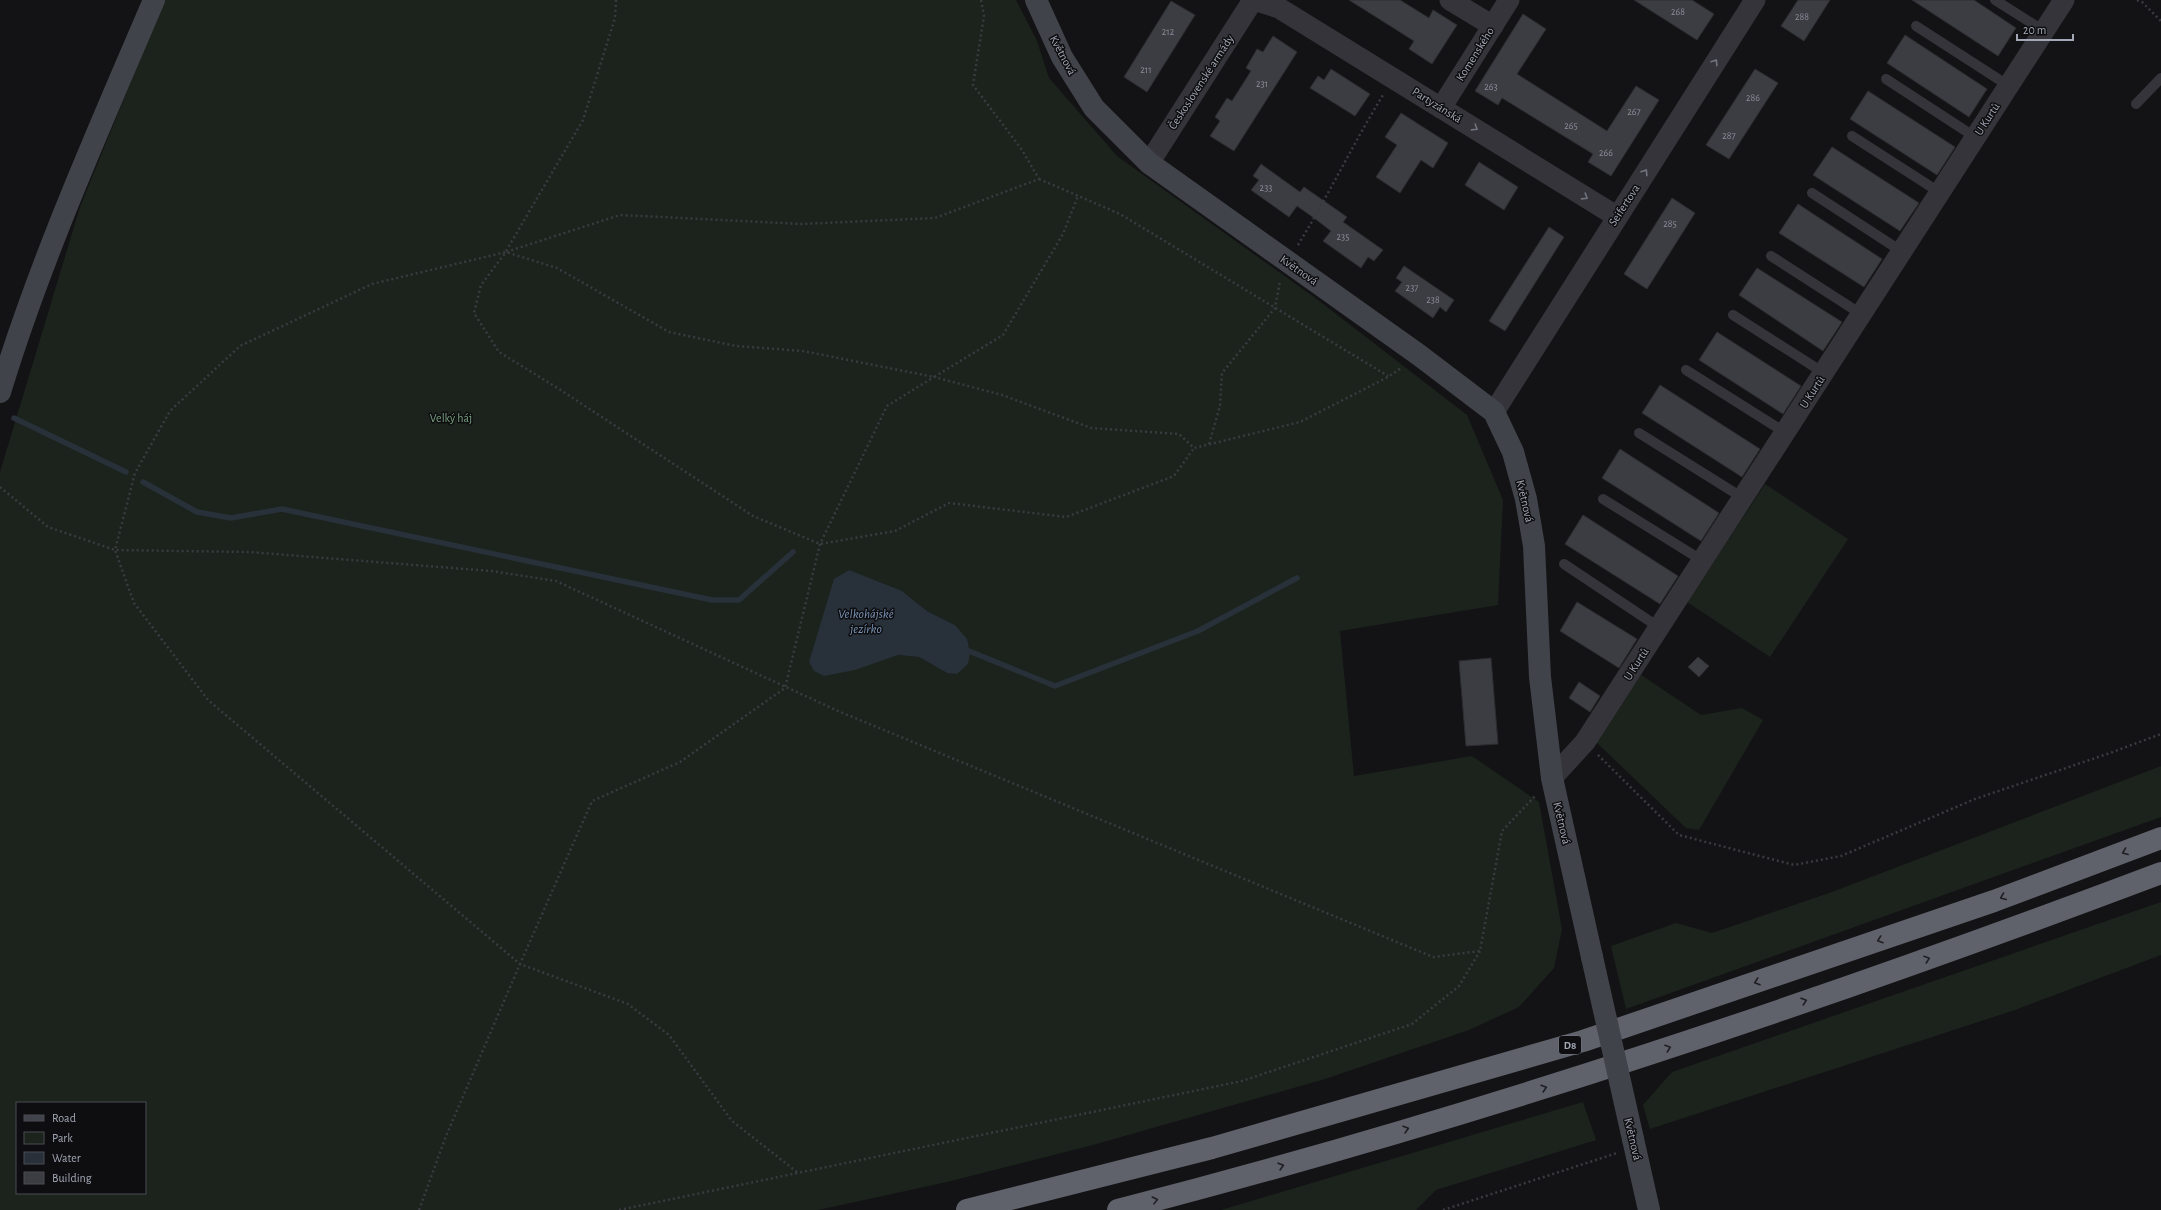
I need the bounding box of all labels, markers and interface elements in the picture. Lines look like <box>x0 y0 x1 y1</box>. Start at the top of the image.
house number: 268 <box>1671 7 1685 17</box>
house number: 288 <box>1795 12 1809 22</box>
scale bar <box>2017 16 2073 42</box>
text: 20 m <box>2023 24 2046 36</box>
street label: Komenského <box>1454 25 1496 83</box>
house number: 212 <box>1162 27 1175 37</box>
street label: Československé armády <box>1165 32 1237 132</box>
street label: Květnová <box>1048 33 1079 77</box>
one-way arrow <box>1710 59 1718 66</box>
house number: 211 <box>1140 65 1152 75</box>
house number: 231 <box>1256 79 1268 89</box>
house number: 263 <box>1484 82 1498 92</box>
street label: Partyzánská <box>1410 85 1464 126</box>
house number: 286 <box>1746 93 1760 103</box>
street label: U Kurtů <box>1972 101 2002 137</box>
house number: 267 <box>1627 107 1641 117</box>
house number: 265 <box>1564 121 1578 131</box>
one-way arrow <box>1471 124 1478 131</box>
house number: 287 <box>1722 131 1736 141</box>
house number: 266 <box>1599 148 1613 158</box>
one-way arrow <box>1640 169 1648 176</box>
street label: Seifertova <box>1606 182 1642 228</box>
house number: 233 <box>1260 183 1272 193</box>
one-way arrow <box>1581 192 1588 199</box>
house number: 285 <box>1663 219 1677 229</box>
house number: 235 <box>1337 232 1349 242</box>
street label: Květnová <box>1278 253 1320 287</box>
house number: 237 <box>1406 283 1418 293</box>
house number: 238 <box>1426 295 1440 305</box>
street label: U Kurtů <box>1797 374 1827 410</box>
park label: Velký háj <box>430 412 472 425</box>
street label: Květnová <box>1514 479 1536 524</box>
water label: Velkohájské jezírko <box>838 608 894 636</box>
street label: U Kurtů <box>1621 646 1651 682</box>
street label: Květnová <box>1551 801 1573 846</box>
one-way arrow <box>2121 847 2128 855</box>
one-way arrow <box>1999 893 2006 901</box>
one-way arrow <box>1877 935 1884 943</box>
one-way arrow <box>1923 955 1930 963</box>
one-way arrow <box>1754 977 1761 985</box>
one-way arrow <box>1800 997 1807 1006</box>
road number: D8 <box>1559 1036 1581 1054</box>
one-way arrow <box>1664 1044 1671 1052</box>
one-way arrow <box>1540 1084 1547 1093</box>
legend <box>16 1102 146 1194</box>
text: Road <box>52 1112 76 1124</box>
street label: Květnová <box>1622 1117 1644 1162</box>
one-way arrow <box>1402 1125 1409 1134</box>
text: Park <box>52 1132 73 1144</box>
text: Water <box>52 1152 81 1164</box>
one-way arrow <box>1277 1162 1284 1171</box>
text: Building <box>52 1172 92 1184</box>
one-way arrow <box>1152 1197 1159 1205</box>

